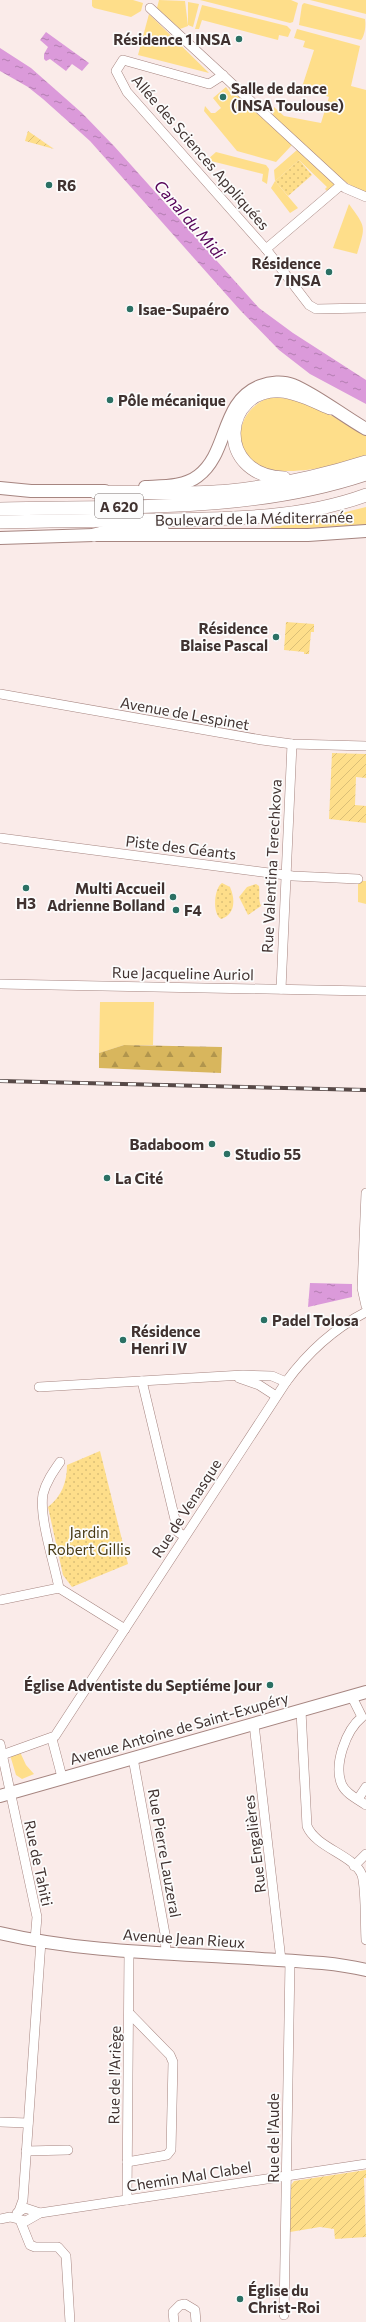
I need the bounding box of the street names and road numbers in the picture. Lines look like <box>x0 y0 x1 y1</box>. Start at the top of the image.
street label: Allée des Sciences Appliquées <box>129 71 274 234</box>
road number: A 620 <box>95 494 143 518</box>
street label: Boulevard de la Méditerranée <box>155 507 353 529</box>
street label: Avenue de Lespinet <box>119 693 251 733</box>
street label: Rue Valentina Terechkova <box>257 779 285 953</box>
street label: Piste des Géants <box>125 831 238 863</box>
street label: Rue Jacqueline Auriol <box>112 963 254 983</box>
street label: Rue de Venasque <box>147 1455 225 1561</box>
street label: Avenue Antoine de Saint-Exupéry <box>67 1688 291 1768</box>
street label: Rue Pierre Lauzeral <box>145 1787 185 1919</box>
street label: Rue Engalières <box>239 1794 269 1894</box>
street label: Rue de Tahiti <box>21 1818 57 1908</box>
street label: Avenue Jean Rieux <box>122 1925 246 1951</box>
street label: Rue de l'Ariège <box>104 2025 124 2124</box>
street label: Rue de l'Aude <box>264 2093 282 2183</box>
street label: Chemin Mal Clabel <box>125 2157 253 2195</box>

